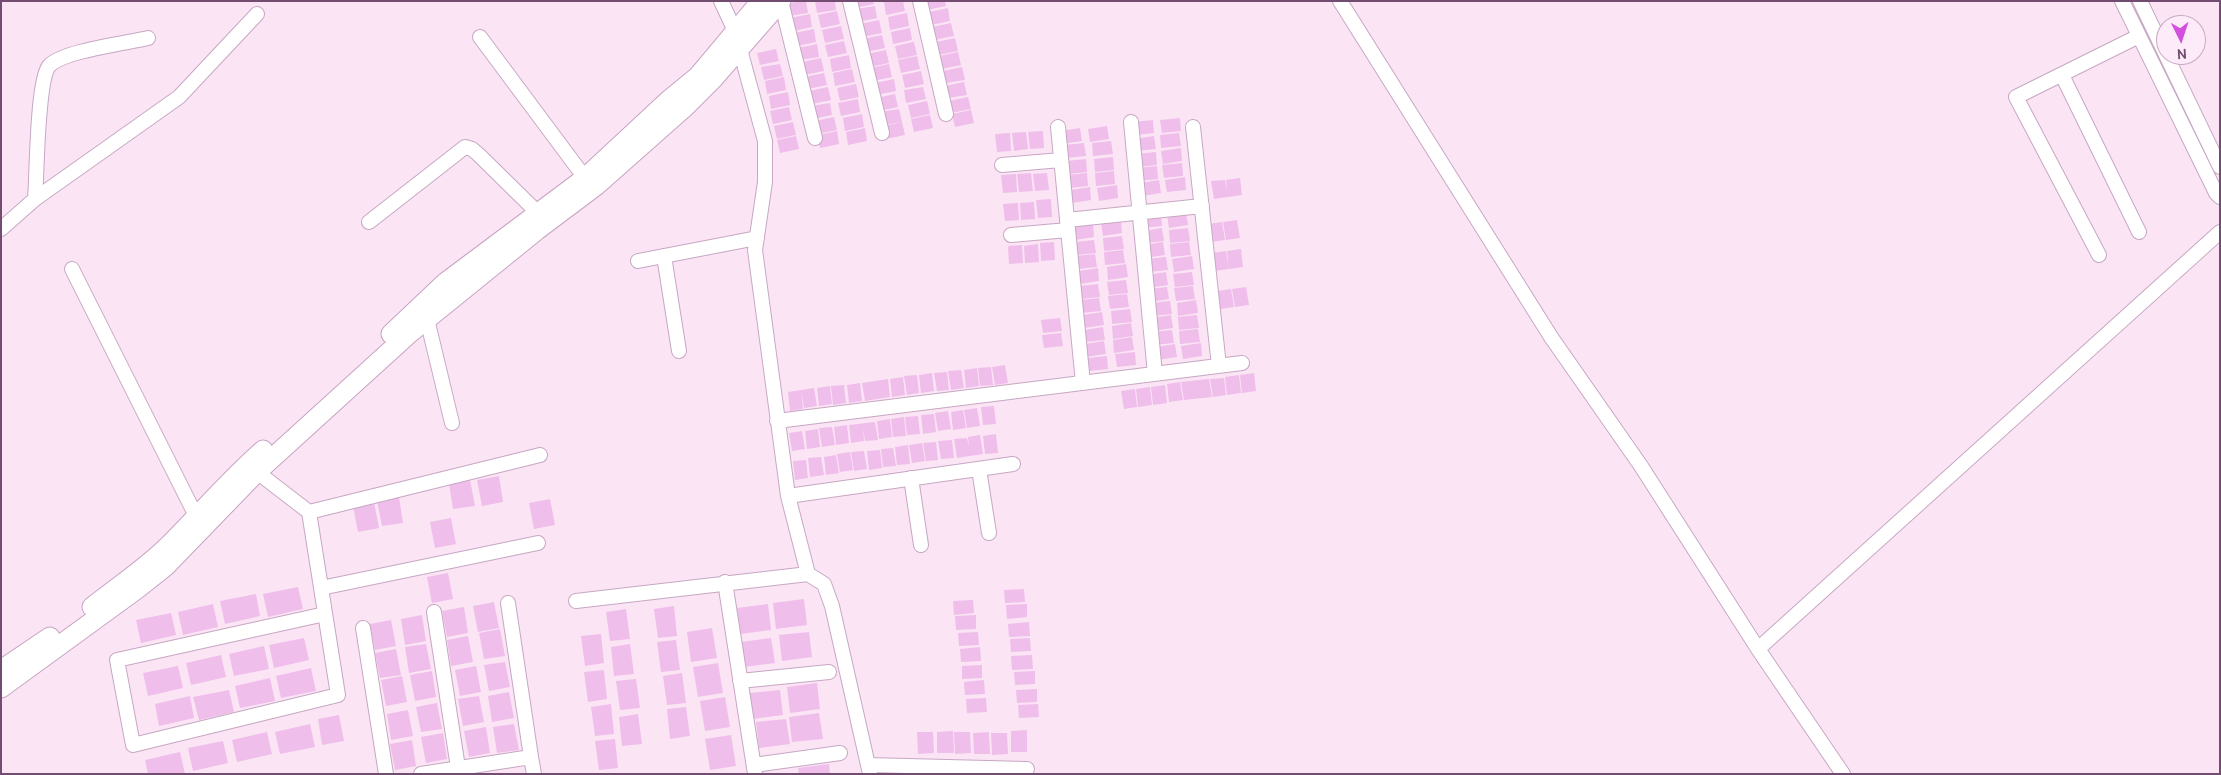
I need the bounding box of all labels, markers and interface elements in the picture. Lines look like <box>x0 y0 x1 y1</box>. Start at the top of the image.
north arrow <box>2156 15 2206 65</box>
text: N <box>2176 45 2188 63</box>

